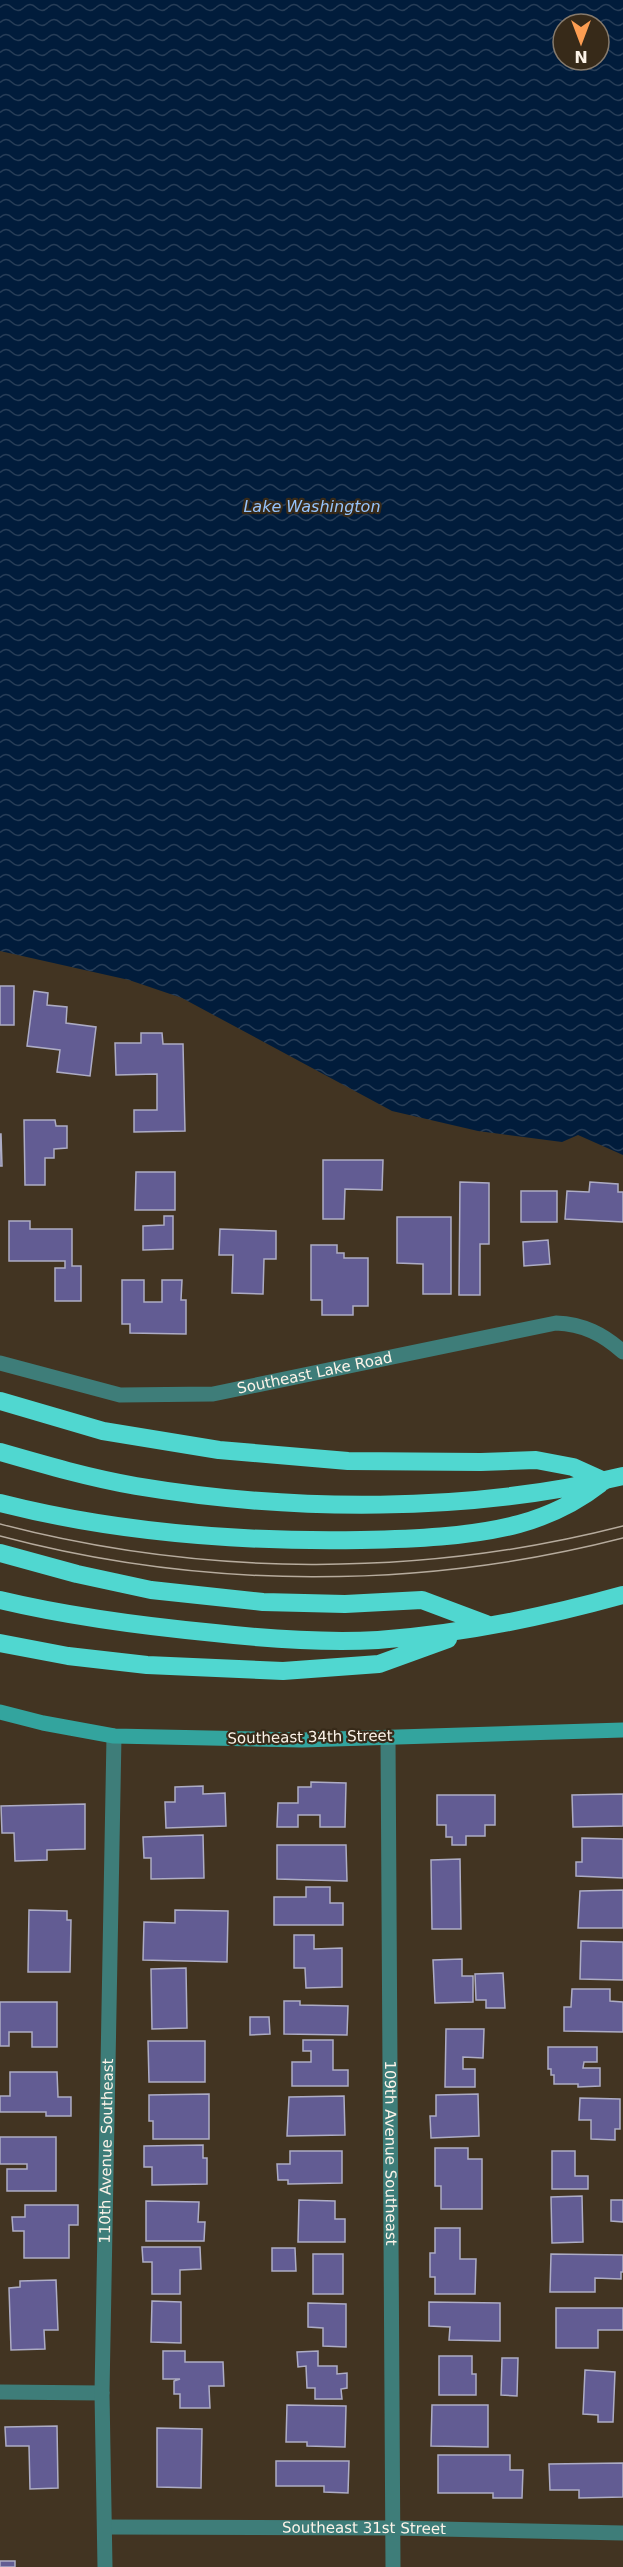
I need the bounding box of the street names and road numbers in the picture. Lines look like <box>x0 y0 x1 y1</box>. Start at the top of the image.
street label: Southeast Lake Road <box>235 1348 394 1398</box>
street label: Southeast 34th Street <box>227 1727 393 1747</box>
street label: 110th Avenue Southeast <box>96 2058 117 2244</box>
street label: 109th Avenue Southeast <box>381 2060 400 2246</box>
street label: Southeast 31st Street <box>282 2519 446 2538</box>

